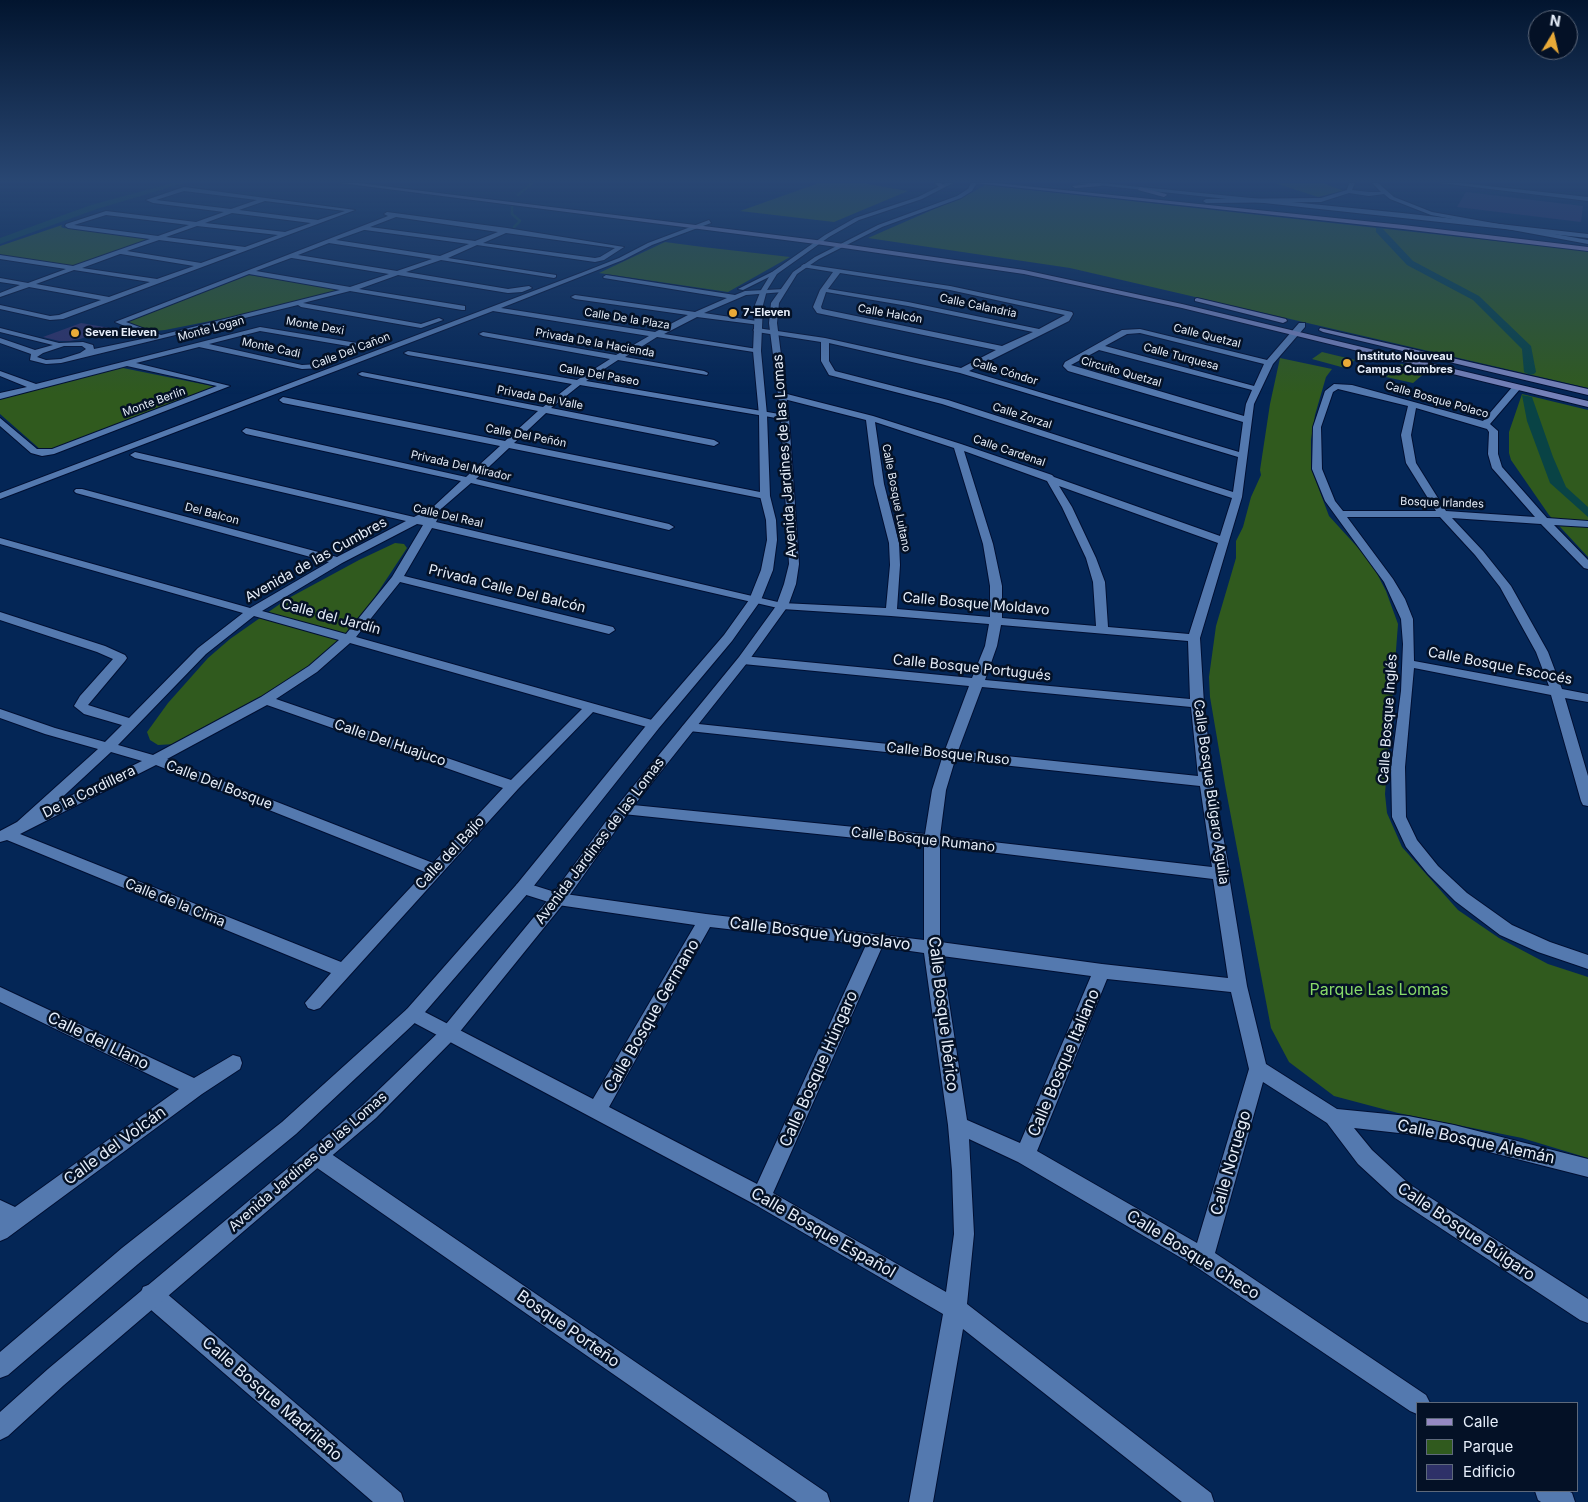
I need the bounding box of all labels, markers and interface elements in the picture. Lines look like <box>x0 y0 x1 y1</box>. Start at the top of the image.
north arrow <box>1528 10 1578 60</box>
text: N <box>1549 11 1562 30</box>
street label: Calle Calandria <box>938 291 1018 321</box>
street label: Calle Halcón <box>857 302 923 326</box>
street label: Calle De la Plaza <box>583 306 671 332</box>
place label: 7-Eleven <box>743 306 790 320</box>
marker: 7-Eleven <box>727 307 739 319</box>
street label: Monte Logan <box>176 314 246 344</box>
street label: Monte Dexi <box>285 314 345 338</box>
street label: Calle Quetzal <box>1172 321 1242 351</box>
place label: Seven Eleven <box>85 326 157 340</box>
street label: Privada De la Hacienda <box>534 326 656 360</box>
marker: Seven Eleven <box>69 327 81 339</box>
street label: Calle Del Cañon <box>310 330 392 372</box>
street label: Monte Cadi <box>240 335 302 361</box>
street label: Calle Turquesa <box>1142 341 1220 373</box>
place label: Instituto Nouveau Campus Cumbres <box>1357 350 1453 376</box>
street label: Avenida Jardines de las Lomas <box>769 354 801 558</box>
street label: Circuito Quetzal <box>1079 354 1163 390</box>
street label: Calle Cóndor <box>971 356 1039 388</box>
marker: Instituto Nouveau Campus Cumbres <box>1341 357 1353 369</box>
street label: Calle Del Paseo <box>558 361 640 389</box>
street label: Calle Bosque Polaco <box>1384 379 1490 421</box>
street label: Privada Del Valle <box>496 383 584 413</box>
street label: Monte Berlín <box>121 385 187 419</box>
street label: Calle Zorzal <box>991 400 1053 432</box>
street label: Calle Del Peñón <box>484 422 568 450</box>
street label: Calle Cardenal <box>971 432 1047 470</box>
street label: Calle Bosque Luitano <box>879 443 913 553</box>
street label: Privada Del Mirador <box>409 448 513 484</box>
street label: Bosque Irlandes <box>1400 495 1484 511</box>
street label: Del Balcon <box>183 500 241 528</box>
street label: Calle Del Real <box>412 502 484 530</box>
street label: Avenida de las Cumbres <box>242 514 390 606</box>
street label: Privada Calle Del Balcón <box>427 561 587 617</box>
street label: Calle Bosque Moldavo <box>902 589 1050 619</box>
street label: Calle del Jardín <box>279 596 383 638</box>
street label: Calle Bosque Escocés <box>1426 644 1574 688</box>
street label: Calle Bosque Portugués <box>892 651 1052 685</box>
street label: Calle Bosque Inglés <box>1375 653 1401 785</box>
street label: Calle Bosque Búlgaro Aguila <box>1190 698 1232 886</box>
street label: Calle Del Huajuco <box>332 716 448 770</box>
street label: Calle Bosque Ruso <box>885 739 1011 769</box>
street label: Avenida Jardines de las Lomas <box>532 754 668 928</box>
street label: Calle Del Bosque <box>163 757 275 813</box>
street label: De la Cordillera <box>40 762 138 822</box>
street label: Calle del Bajío <box>412 813 488 893</box>
street label: Calle Bosque Rumano <box>850 824 996 856</box>
street label: Calle de la Cima <box>122 875 228 931</box>
street label: Calle Bosque Yugoslavo <box>728 913 912 955</box>
street label: Calle Bosque Ibérico <box>924 935 962 1093</box>
street label: Calle Bosque Germano <box>600 936 704 1096</box>
park label: Parque Las Lomas <box>1309 980 1449 1000</box>
street label: Calle Bosque Italiano <box>1024 986 1104 1140</box>
street label: Calle Bosque Húngaro <box>776 988 862 1150</box>
street label: Calle del Llano <box>44 1008 152 1074</box>
street label: Avenida Jardines de las Lomas <box>225 1089 391 1235</box>
street label: Calle del Volcán <box>60 1103 170 1189</box>
street label: Calle Noruego <box>1207 1108 1255 1218</box>
street label: Calle Bosque Alemán <box>1395 1116 1557 1168</box>
street label: Calle Bosque Búlgaro <box>1394 1179 1538 1285</box>
street label: Calle Bosque Español <box>747 1184 899 1282</box>
street label: Calle Bosque Checo <box>1123 1206 1263 1304</box>
street label: Bosque Porteño <box>513 1286 623 1372</box>
street label: Calle Bosque Madrileño <box>198 1333 346 1465</box>
legend <box>1416 1402 1578 1492</box>
text: Calle <box>1463 1412 1498 1431</box>
text: Parque <box>1463 1437 1513 1456</box>
text: Edificio <box>1463 1462 1515 1481</box>

